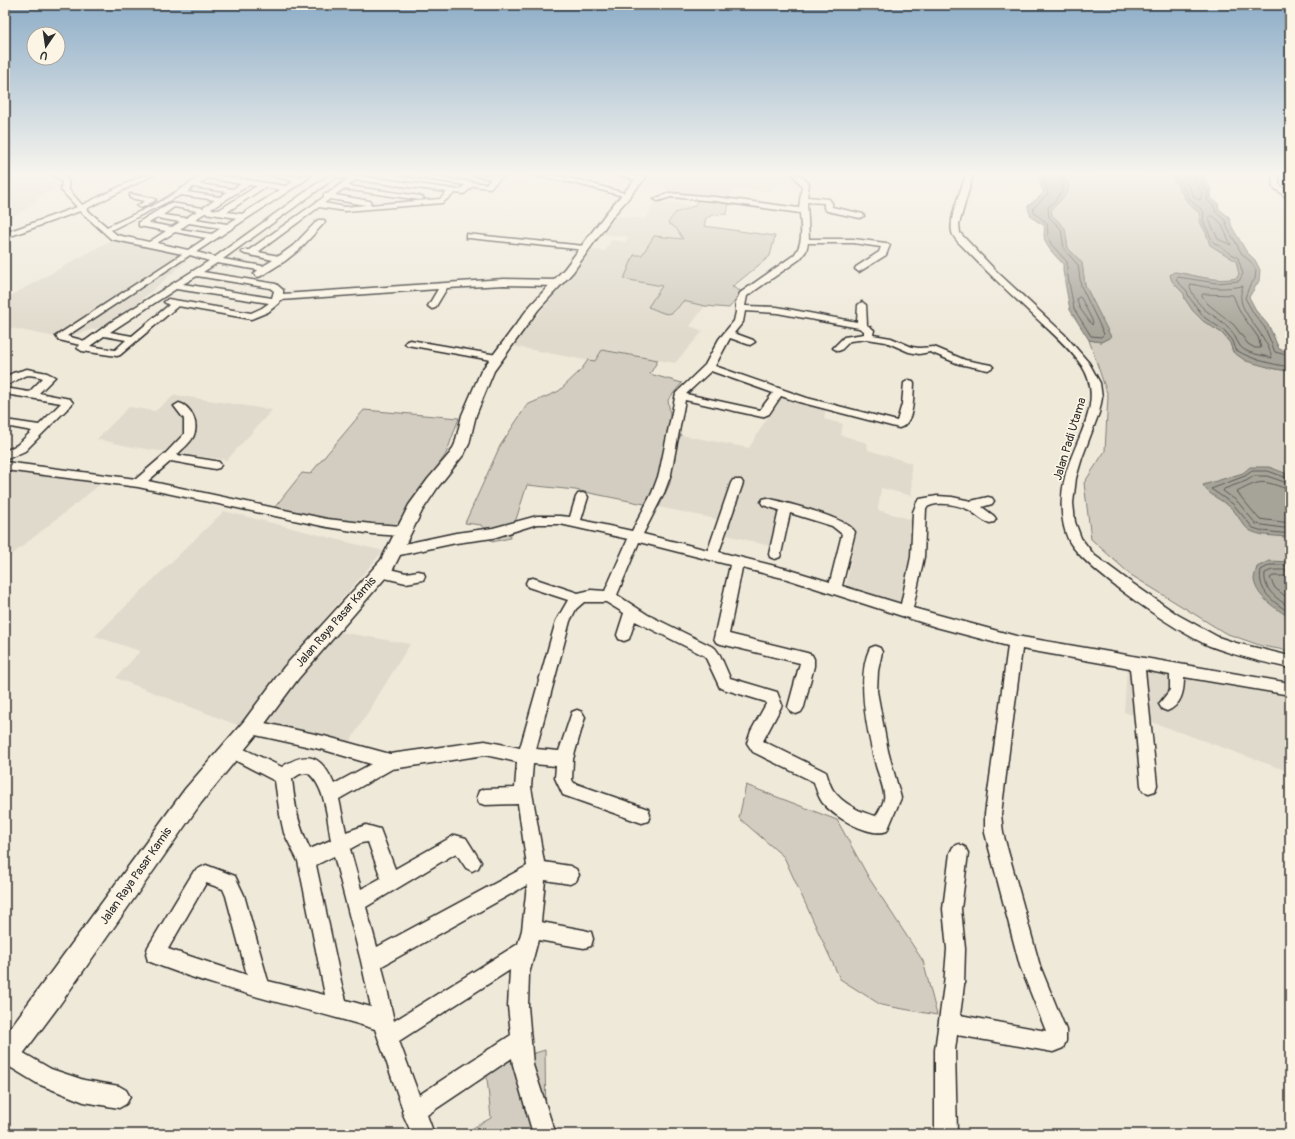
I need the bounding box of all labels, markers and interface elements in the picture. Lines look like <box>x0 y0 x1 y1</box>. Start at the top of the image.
north arrow <box>26 26 66 66</box>
text: U <box>39 48 49 62</box>
street label: Jalan Padi Utama <box>1050 395 1090 482</box>
street label: Jalan Raya Pasar Kamis <box>293 573 380 670</box>
street label: Jalan Raya Pasar Kamis <box>97 824 176 927</box>

